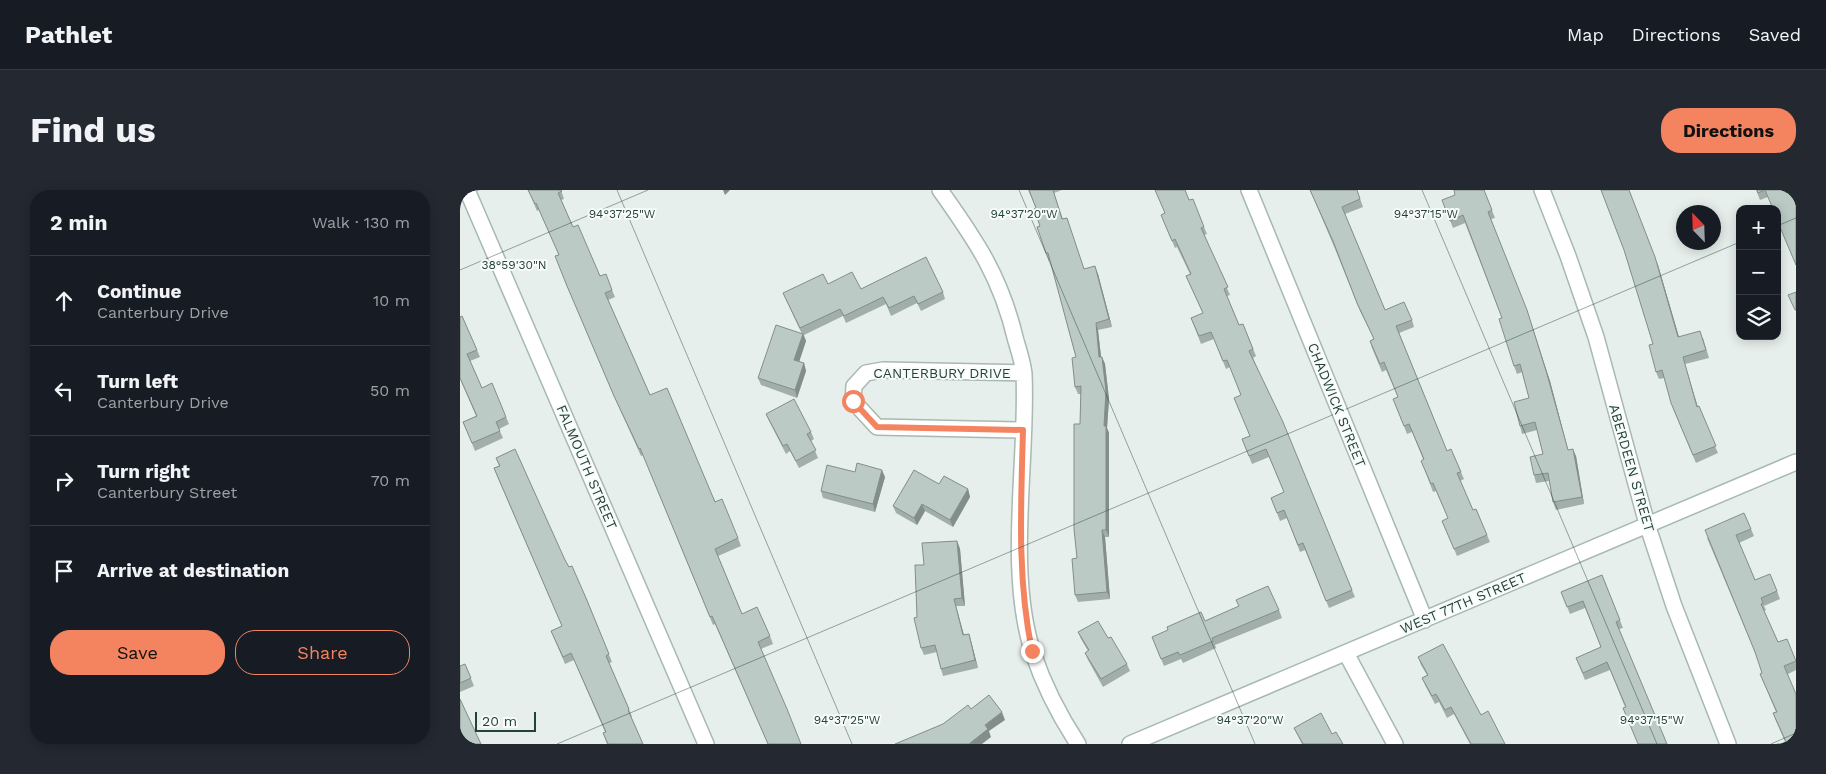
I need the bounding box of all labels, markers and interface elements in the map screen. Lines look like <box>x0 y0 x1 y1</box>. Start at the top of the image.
text: Pathlet <box>25 21 112 49</box>
text: Map <box>1567 24 1604 45</box>
text: Directions <box>1632 24 1721 45</box>
text: Saved <box>1749 24 1801 45</box>
button: Directions <box>1661 108 1796 153</box>
text: Find us <box>30 109 156 151</box>
north arrow <box>1676 205 1721 250</box>
map controls <box>1736 205 1781 340</box>
button: + <box>1736 205 1781 250</box>
text: 94°37'25"W <box>589 207 656 221</box>
text: 94°37'20"W <box>990 207 1058 221</box>
text: 94°37'15"W <box>1394 207 1459 221</box>
text: 2 min <box>50 210 107 235</box>
text: Walk · 130 m <box>312 213 410 232</box>
button: − <box>1736 250 1781 295</box>
text: 38°59'30"N <box>481 258 547 272</box>
text: Continue <box>97 280 181 303</box>
icon: ahead <box>50 287 78 315</box>
text: 10 m <box>373 291 410 310</box>
button: layers <box>1736 295 1781 340</box>
text: Canterbury Drive <box>97 303 229 322</box>
street label: CHADWICK STREET <box>1305 340 1369 470</box>
street label: CANTERBURY DRIVE <box>873 365 1011 381</box>
text: Turn left <box>97 370 178 393</box>
icon: left <box>50 377 78 405</box>
text: 50 m <box>370 381 410 400</box>
route start <box>842 390 865 413</box>
text: Canterbury Drive <box>97 393 229 412</box>
street label: FALMOUTH STREET <box>554 402 621 532</box>
street label: ABERDEEN STREET <box>1606 402 1658 534</box>
text: Turn right <box>97 460 190 483</box>
icon: right <box>50 467 78 495</box>
text: 70 m <box>371 471 410 490</box>
text: Canterbury Street <box>97 483 237 502</box>
icon: arrive <box>50 557 78 585</box>
text: Arrive at destination <box>97 559 289 582</box>
street label: WEST 77TH STREET <box>1398 569 1529 637</box>
button: Save <box>50 630 225 675</box>
button: Share <box>235 630 410 675</box>
route end <box>1021 640 1044 663</box>
scale bar <box>475 709 536 732</box>
text: 20 m <box>482 713 517 729</box>
text: 94°37'25"W <box>814 713 881 727</box>
text: 94°37'20"W <box>1216 713 1284 727</box>
text: 94°37'15"W <box>1620 713 1685 727</box>

